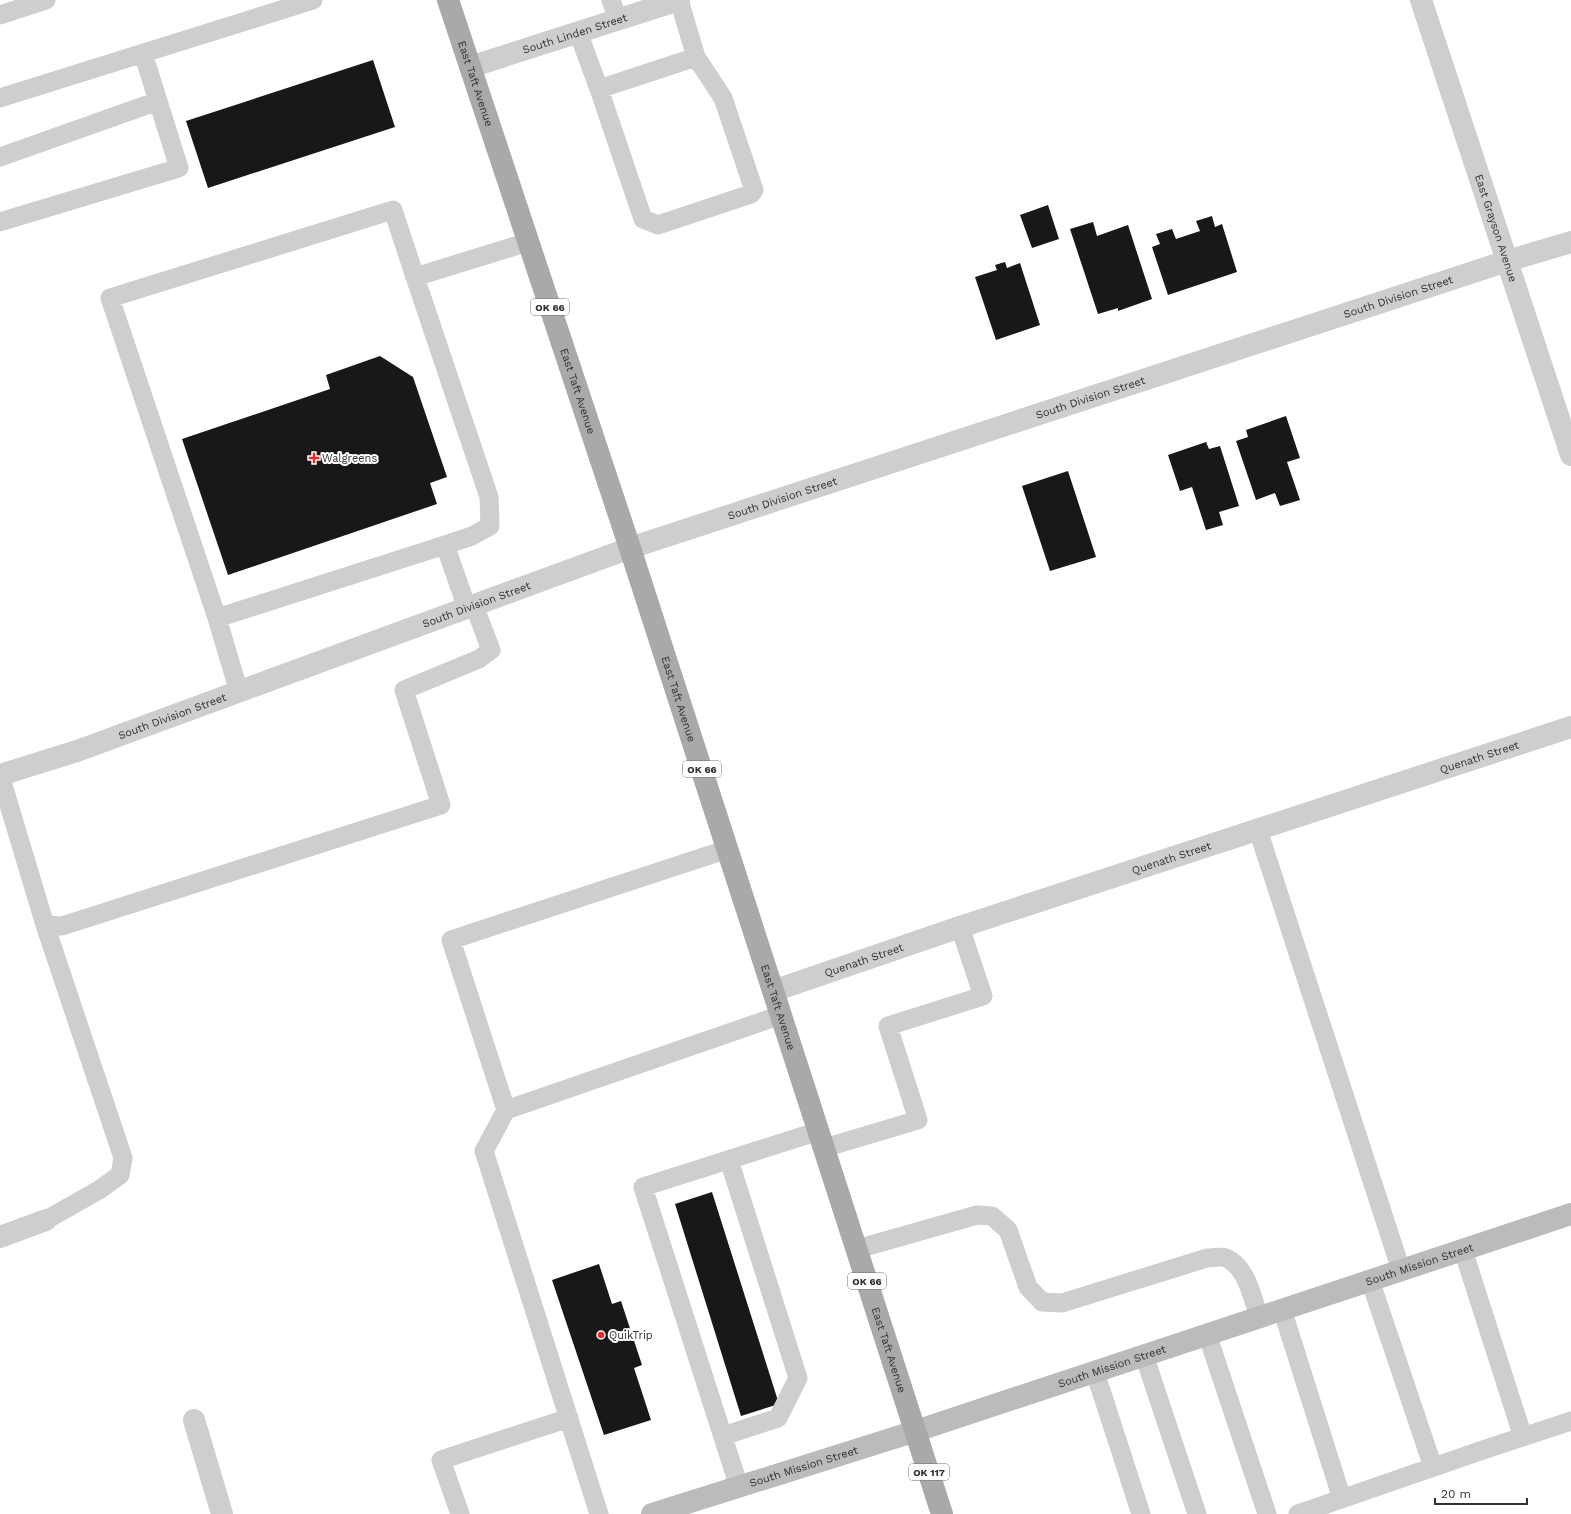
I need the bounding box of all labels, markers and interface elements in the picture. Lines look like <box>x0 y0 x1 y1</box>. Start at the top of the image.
street label: South Linden Street <box>521 10 629 56</box>
street label: East Taft Avenue <box>455 39 496 128</box>
street label: East Grayson Avenue <box>1472 172 1520 284</box>
street label: South Division Street <box>1342 273 1455 321</box>
road number: OK 66 <box>531 299 569 315</box>
street label: East Taft Avenue <box>558 346 598 436</box>
street label: South Division Street <box>1034 373 1147 421</box>
place label: Walgreens <box>322 452 377 465</box>
marker: Walgreens <box>309 453 319 463</box>
street label: South Division Street <box>726 474 839 522</box>
street label: South Division Street <box>420 579 533 630</box>
street label: East Taft Avenue <box>659 654 699 743</box>
street label: South Division Street <box>116 690 228 742</box>
street label: Quenath Street <box>1438 738 1521 776</box>
road number: OK 66 <box>683 761 721 777</box>
street label: Quenath Street <box>1130 839 1213 877</box>
street label: Quenath Street <box>823 940 905 979</box>
street label: East Taft Avenue <box>758 963 798 1052</box>
street label: South Mission Street <box>1364 1240 1475 1288</box>
road number: OK 66 <box>848 1273 886 1289</box>
street label: East Taft Avenue <box>869 1305 909 1394</box>
place label: QuikTrip <box>609 1329 653 1342</box>
marker: QuikTrip <box>596 1330 606 1340</box>
street label: South Mission Street <box>1056 1342 1168 1390</box>
street label: South Mission Street <box>748 1443 860 1489</box>
road number: OK 117 <box>909 1464 949 1480</box>
scale bar <box>1435 1480 1527 1506</box>
text: 20 m <box>1441 1487 1471 1501</box>

